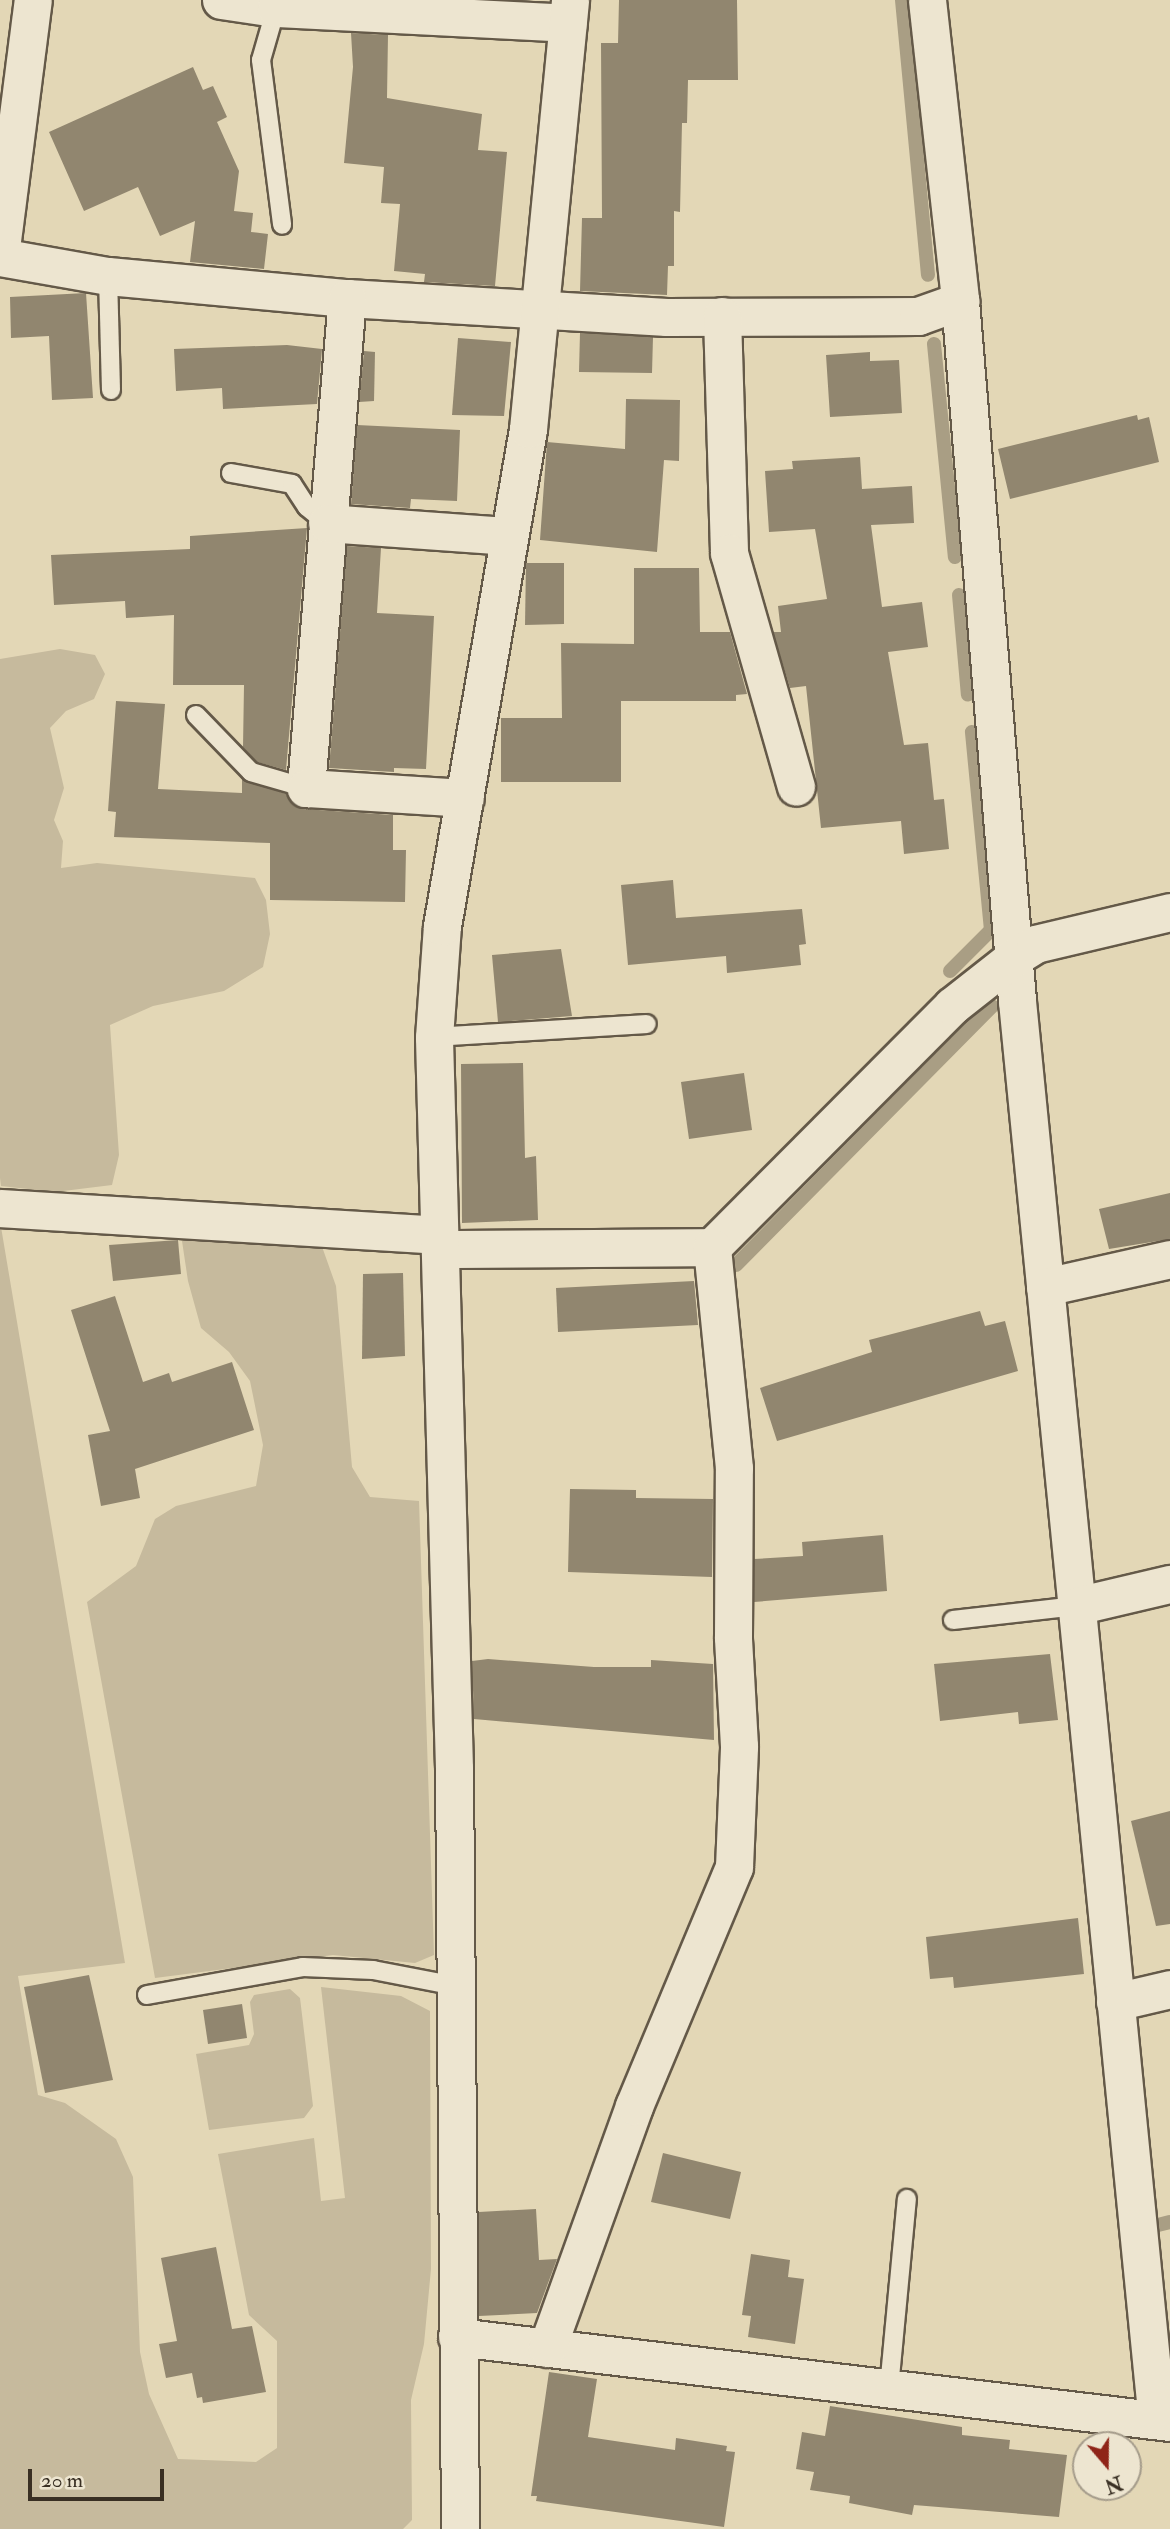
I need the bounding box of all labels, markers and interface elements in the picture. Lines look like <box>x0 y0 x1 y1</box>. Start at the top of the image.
north arrow <box>1072 2431 1142 2501</box>
scale bar <box>32 2456 168 2500</box>
text: 20 m <box>41 2467 83 2494</box>
text: N <box>1101 2470 1126 2498</box>

